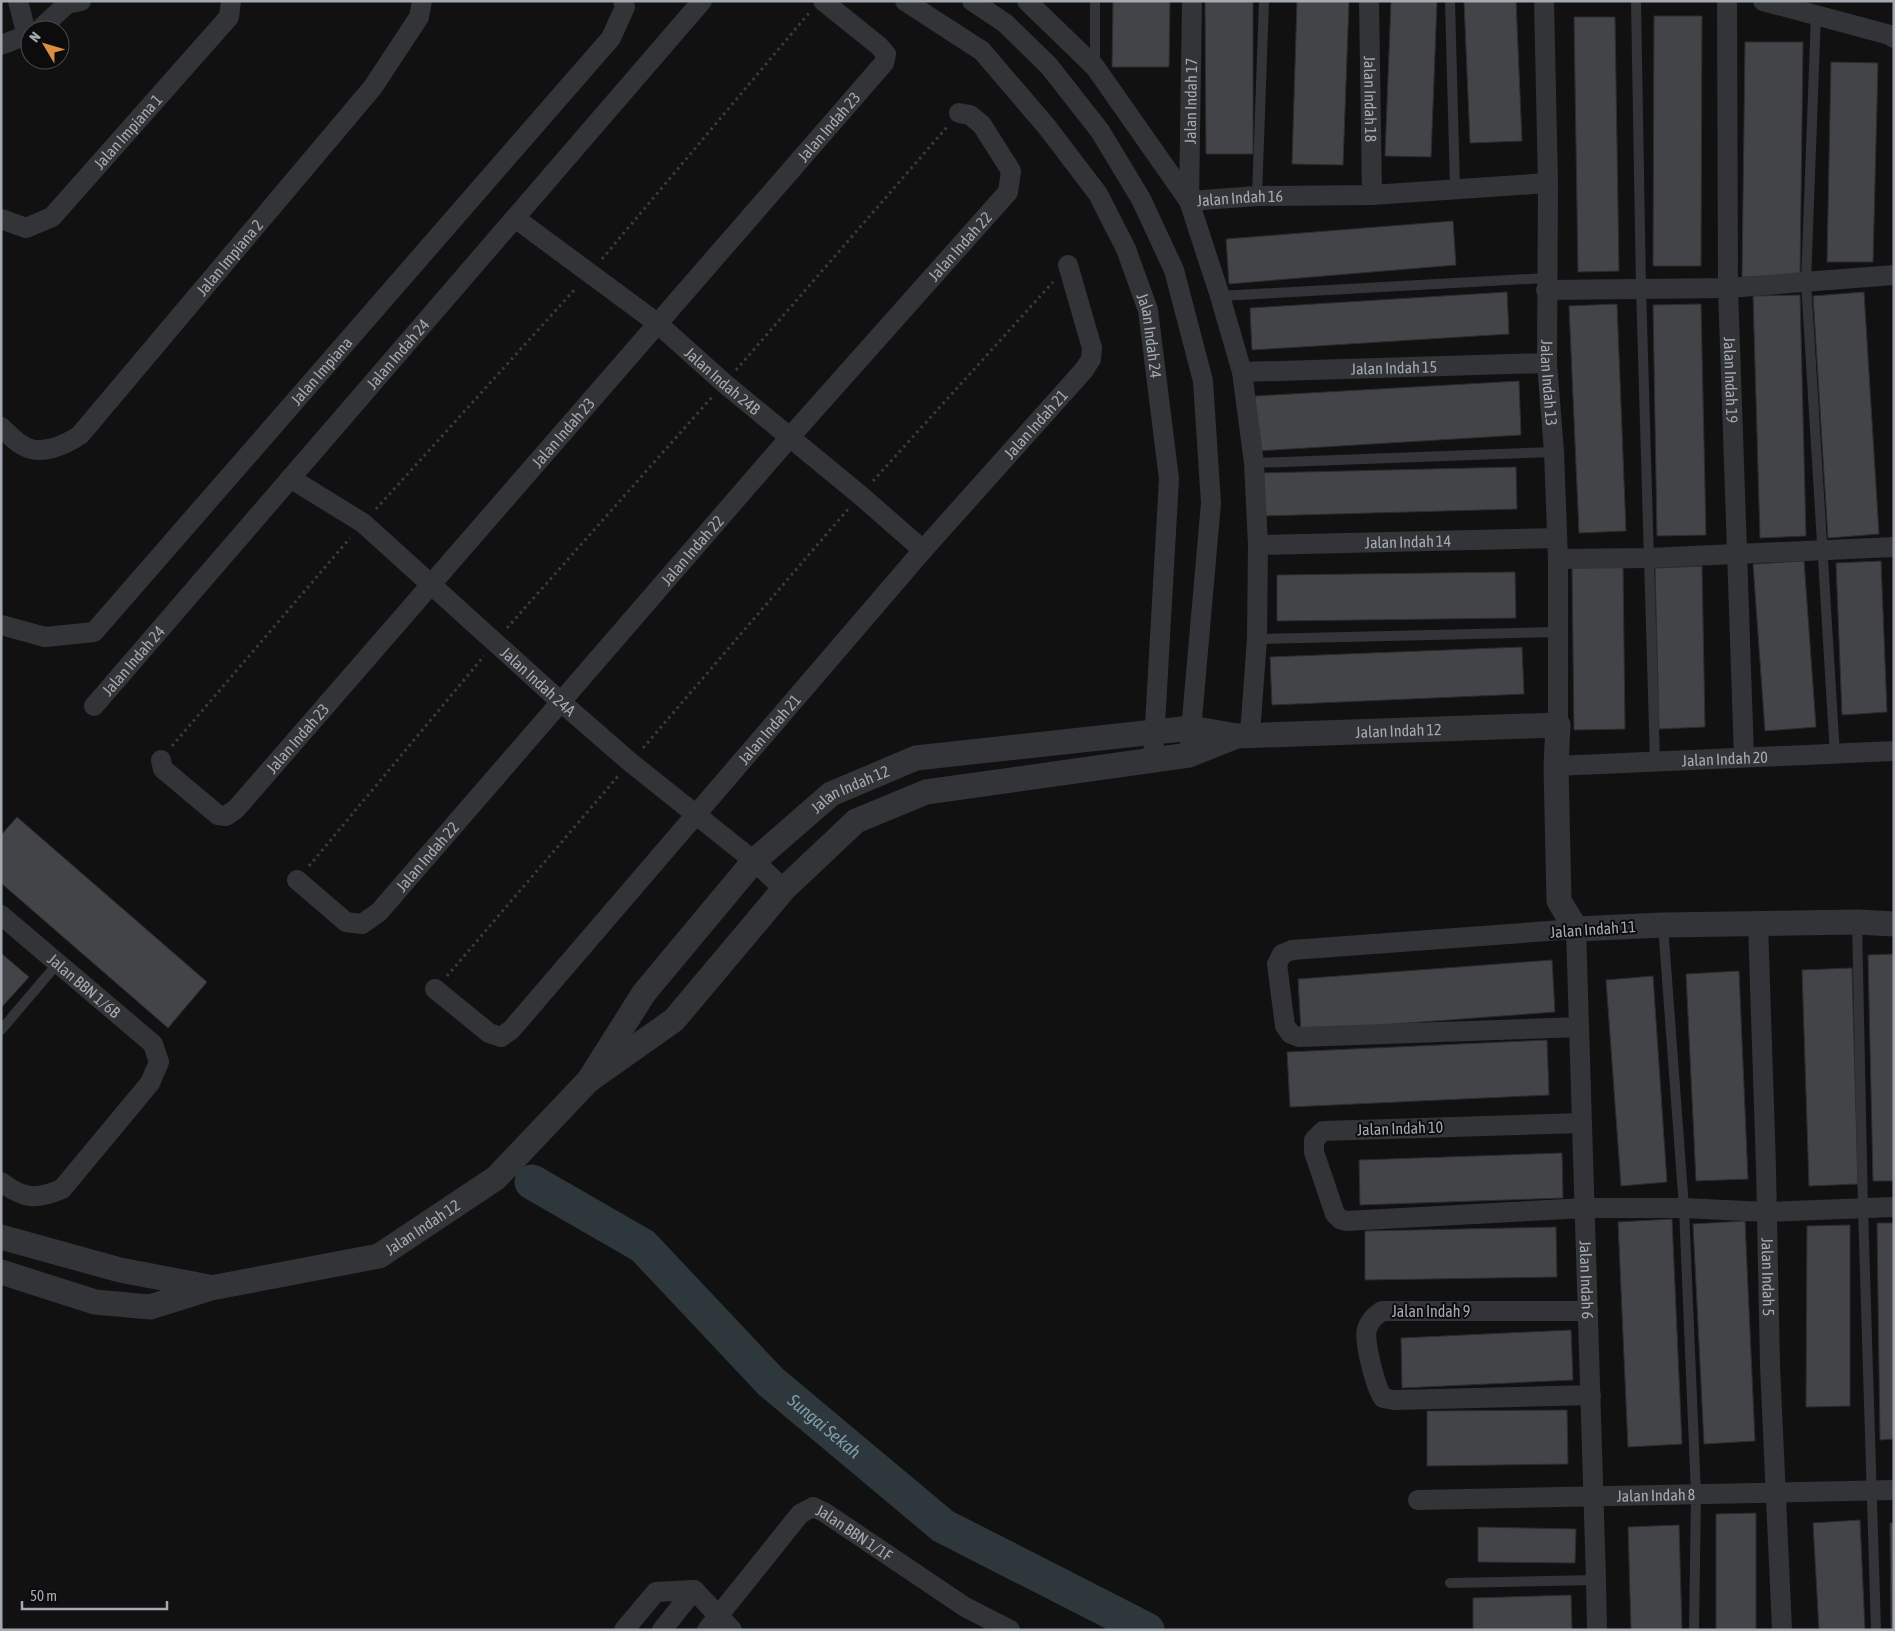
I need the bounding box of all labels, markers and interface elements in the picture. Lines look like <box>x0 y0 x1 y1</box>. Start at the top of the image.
north arrow <box>20 20 70 70</box>
text: N <box>26 29 44 45</box>
street label: Jalan Indah 18 <box>1361 56 1380 142</box>
street label: Jalan Indah 17 <box>1181 58 1200 144</box>
street label: Jalan Indah 23 <box>794 88 864 165</box>
street label: Jalan Impiana 1 <box>90 90 165 172</box>
street label: Jalan Indah 16 <box>1196 187 1283 209</box>
street label: Jalan Indah 22 <box>924 208 995 284</box>
street label: Jalan Impiana 2 <box>192 216 266 299</box>
street label: Jalan Indah 24 <box>1134 290 1165 379</box>
street label: Jalan Indah 24 <box>363 315 433 392</box>
street label: Jalan Impiana <box>287 333 356 408</box>
street label: Jalan Indah 19 <box>1721 337 1742 423</box>
street label: Jalan Indah 13 <box>1538 340 1561 427</box>
street label: Jalan Indah 24B <box>681 343 764 418</box>
street label: Jalan Indah 15 <box>1351 357 1437 378</box>
street label: Jalan Indah 21 <box>1000 386 1071 462</box>
street label: Jalan Indah 23 <box>528 394 598 471</box>
street label: Jalan Indah 22 <box>657 512 727 589</box>
street label: Jalan Indah 14 <box>1365 531 1451 551</box>
street label: Jalan Indah 24 <box>98 622 168 699</box>
street label: Jalan Indah 24A <box>497 643 579 720</box>
street label: Jalan Indah 21 <box>734 691 804 768</box>
street label: Jalan Indah 23 <box>262 700 333 777</box>
street label: Jalan Indah 12 <box>1355 720 1442 741</box>
street label: Jalan Indah 20 <box>1681 748 1768 769</box>
street label: Jalan Indah 12 <box>807 761 892 816</box>
street label: Jalan Indah 22 <box>392 818 462 895</box>
street label: Jalan Indah 11 <box>1549 917 1637 941</box>
street label: Jalan BBN 1/6B <box>44 950 124 1022</box>
street label: Jalan Indah 10 <box>1357 1118 1443 1138</box>
street label: Jalan Indah 12 <box>382 1196 463 1258</box>
street label: Jalan Indah 5 <box>1758 1237 1778 1316</box>
street label: Jalan Indah 6 <box>1577 1240 1597 1319</box>
street label: Jalan Indah 9 <box>1392 1302 1470 1320</box>
water label: Sungai Sekah <box>783 1389 865 1463</box>
street label: Jalan Indah 8 <box>1616 1485 1695 1505</box>
street label: Jalan BBN 1/1F <box>813 1501 896 1565</box>
scale bar <box>22 1578 168 1610</box>
text: 50 m <box>30 1587 57 1604</box>

